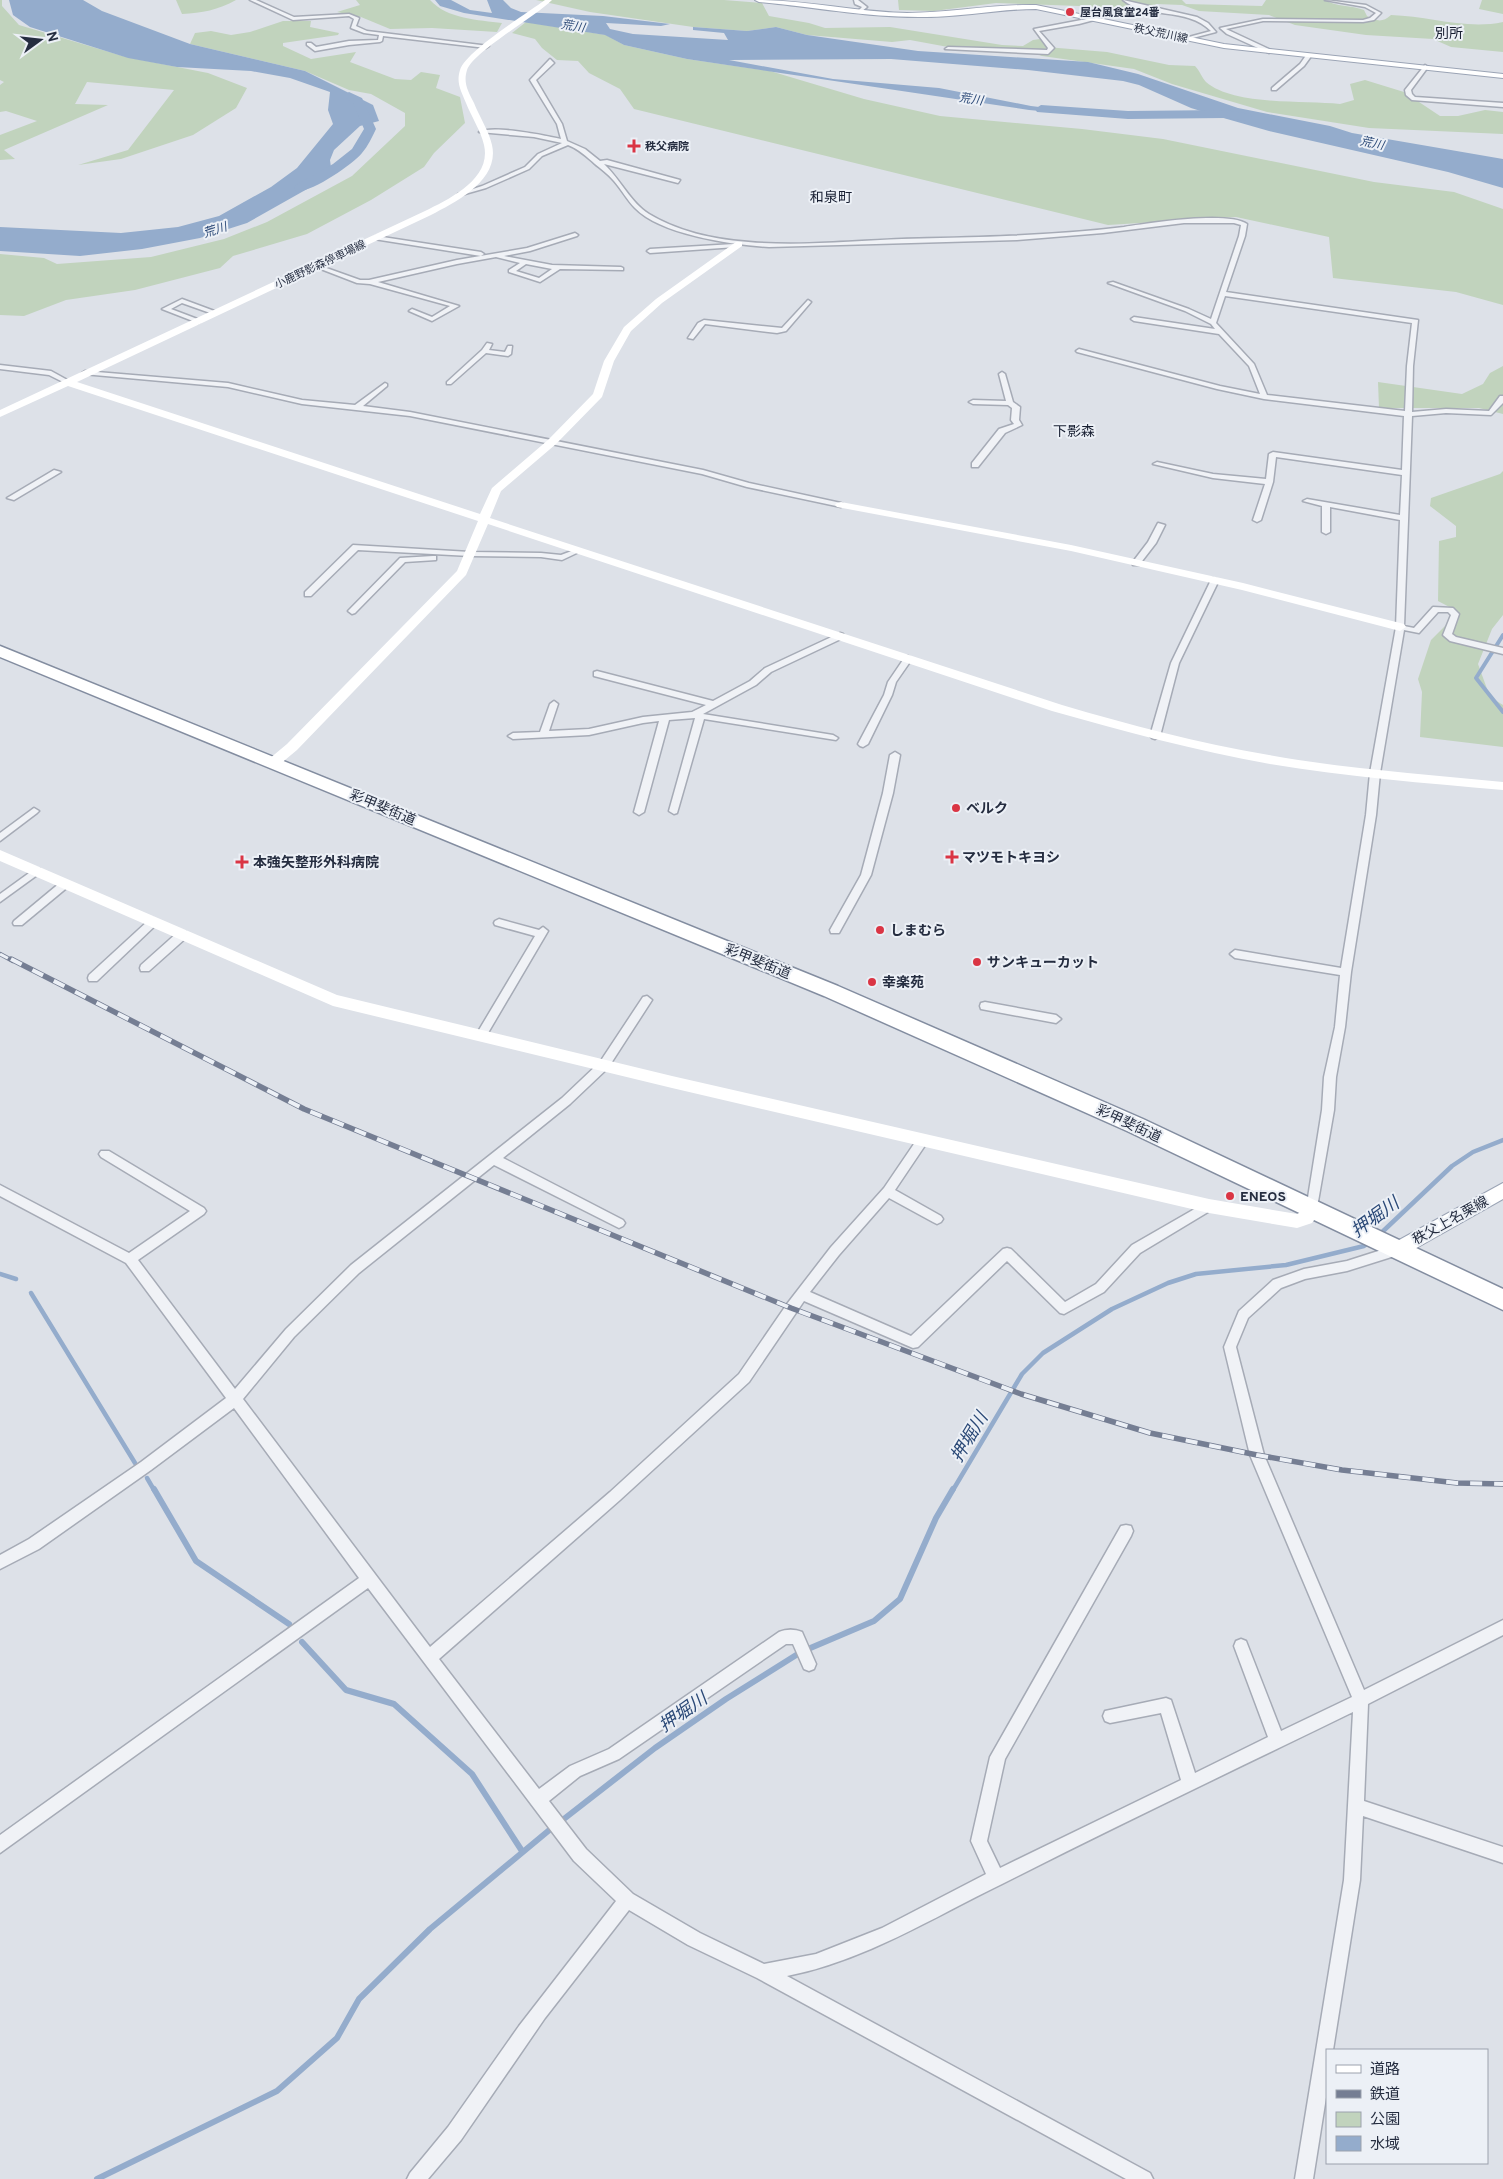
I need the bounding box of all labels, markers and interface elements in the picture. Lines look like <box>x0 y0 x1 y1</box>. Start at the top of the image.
marker: 屋台風食堂24番 <box>1064 6 1076 18</box>
place label: 屋台風食堂24番 <box>1080 6 1160 20</box>
north arrow <box>15 15 65 65</box>
water label: 荒川 <box>560 17 588 37</box>
street label: 秩父荒川線 <box>1132 21 1189 47</box>
district label: 別所 <box>1435 26 1463 43</box>
text: N <box>42 30 61 44</box>
water label: 荒川 <box>958 90 986 110</box>
water label: 荒川 <box>1358 134 1387 155</box>
marker: 秩父病院 <box>627 139 641 153</box>
place label: 秩父病院 <box>645 140 689 154</box>
district label: 和泉町 <box>810 189 852 207</box>
water label: 荒川 <box>201 219 231 242</box>
street label: 小鹿野影森停車場線 <box>273 238 368 292</box>
district label: 下影森 <box>1053 424 1095 441</box>
street label: 彩甲斐街道 <box>347 787 418 830</box>
place label: ベルク <box>966 801 1008 818</box>
marker: ベルク <box>950 802 962 814</box>
place label: マツモトキヨシ <box>962 850 1060 867</box>
marker: マツモトキヨシ <box>946 851 958 863</box>
place label: 本強矢整形外科病院 <box>253 854 379 872</box>
marker: 本強矢整形外科病院 <box>235 855 249 869</box>
place label: しまむら <box>890 923 946 940</box>
marker: しまむら <box>874 924 886 936</box>
street label: 彩甲斐街道 <box>722 941 793 983</box>
place label: サンキューカット <box>987 955 1099 972</box>
marker: サンキューカット <box>971 956 983 968</box>
place label: 幸楽苑 <box>882 975 924 992</box>
marker: 幸楽苑 <box>866 976 878 988</box>
street label: 彩甲斐街道 <box>1093 1102 1164 1147</box>
place label: ENEOS <box>1240 1189 1286 1206</box>
marker: ENEOS <box>1224 1190 1236 1202</box>
water label: 押堀川 <box>1347 1192 1406 1243</box>
street label: 秩父上名栗線 <box>1410 1194 1492 1249</box>
water label: 押堀川 <box>947 1407 995 1467</box>
water label: 押堀川 <box>655 1687 714 1738</box>
legend <box>1326 2049 1488 2164</box>
text: 道路 <box>1370 2061 1400 2080</box>
text: 鉄道 <box>1370 2086 1400 2105</box>
text: 公園 <box>1370 2111 1400 2130</box>
text: 水域 <box>1370 2136 1400 2155</box>

